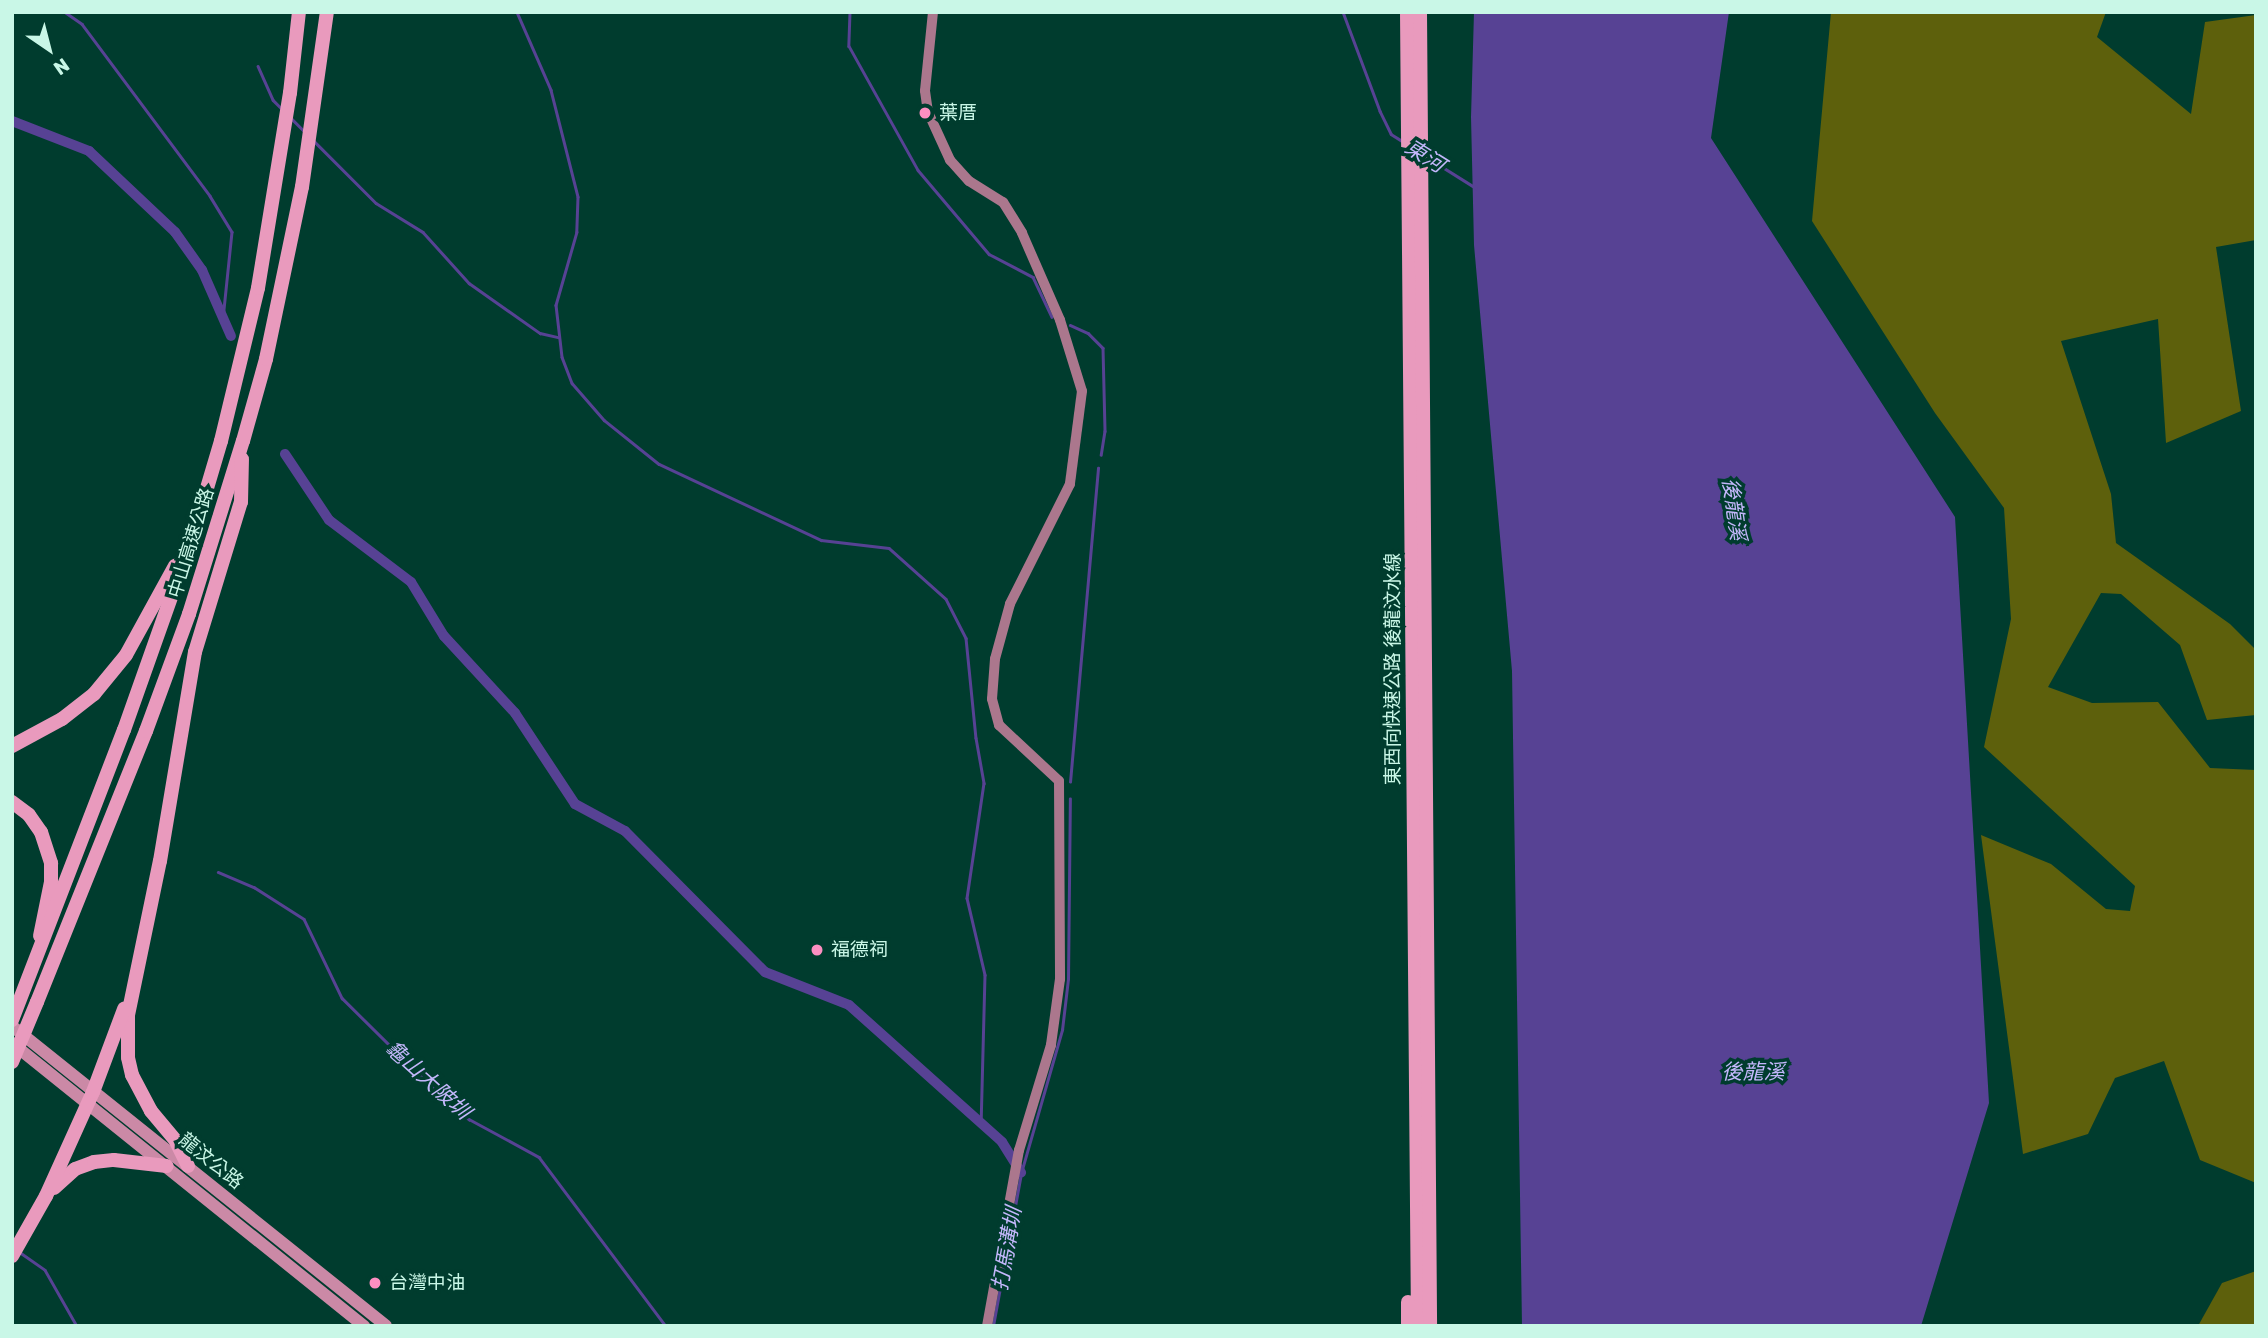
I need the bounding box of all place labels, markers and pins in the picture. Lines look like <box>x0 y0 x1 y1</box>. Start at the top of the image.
place label: 葉厝 <box>939 102 977 124</box>
marker: 葉厝 <box>917 105 933 121</box>
place label: 福德祠 <box>831 939 888 961</box>
marker: 福德祠 <box>809 942 825 958</box>
place label: 台灣中油 <box>389 1272 465 1294</box>
marker: 台灣中油 <box>367 1275 383 1291</box>

